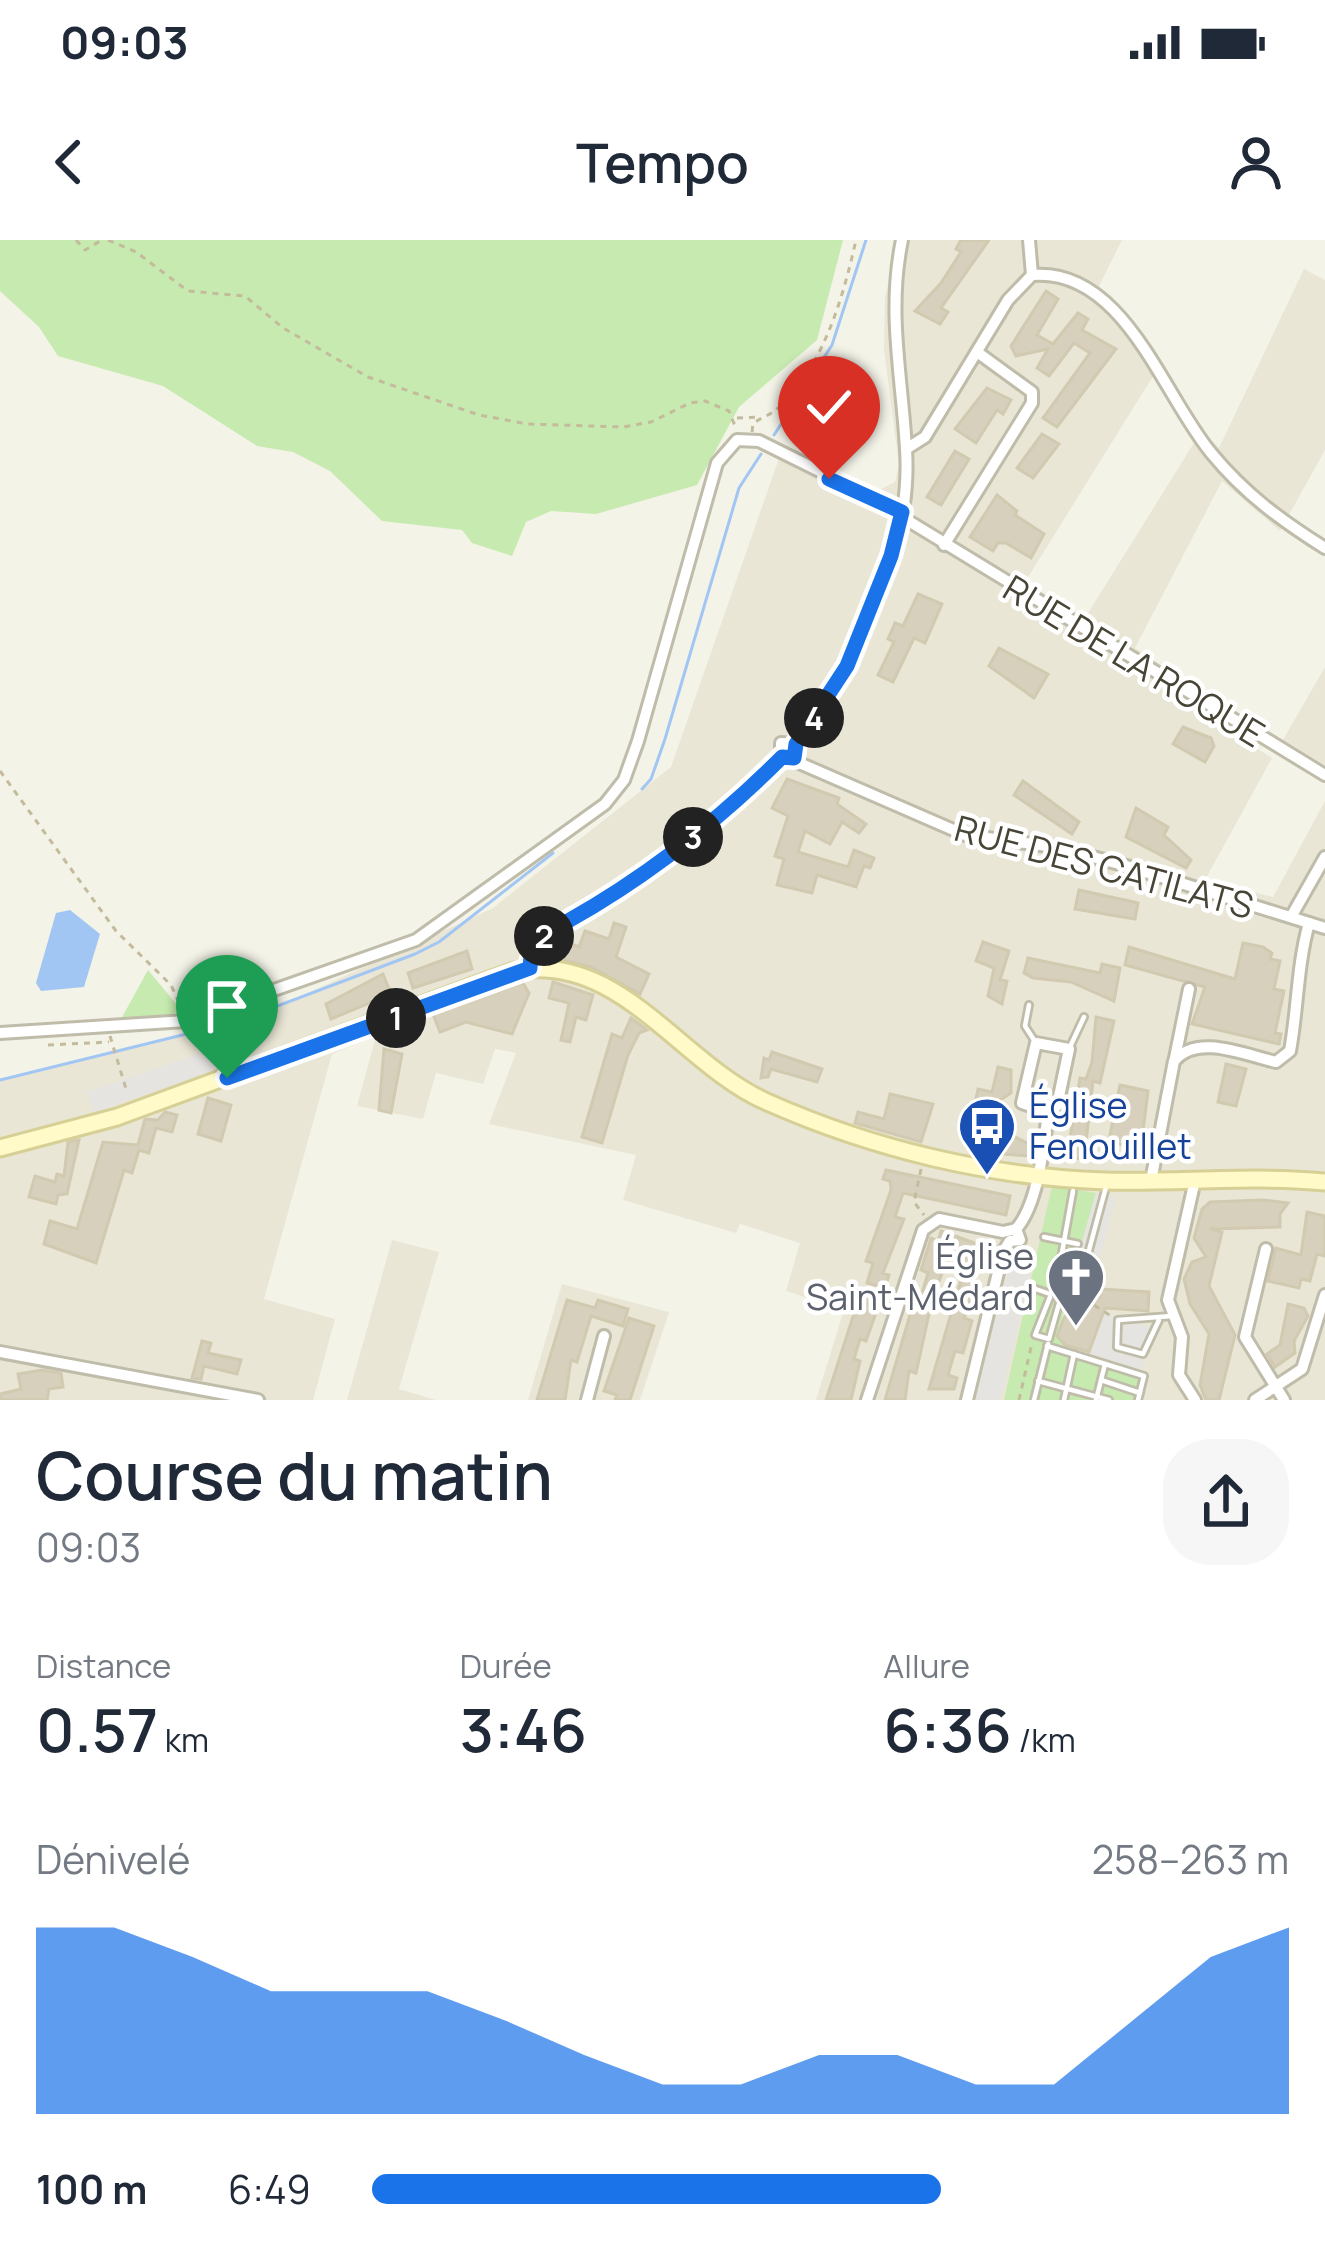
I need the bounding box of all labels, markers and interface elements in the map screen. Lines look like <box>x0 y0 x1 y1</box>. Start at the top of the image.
text: 09:03 <box>60 11 189 73</box>
text: Tempo <box>576 125 749 199</box>
icon: back <box>36 129 102 195</box>
icon: person <box>1223 129 1289 195</box>
pin <box>778 356 880 479</box>
icon: check <box>796 374 862 440</box>
street label: RUE DE LA ROQUE <box>995 563 1274 758</box>
pin: 4 <box>784 688 844 748</box>
text: 4 <box>804 695 824 740</box>
street label: RUE DES CATILATS <box>949 803 1259 930</box>
pin: 3 <box>663 807 723 867</box>
text: 3 <box>683 814 703 859</box>
pin: 2 <box>514 906 574 966</box>
text: 2 <box>534 913 554 958</box>
pin <box>176 955 278 1078</box>
icon: arrive <box>194 973 260 1039</box>
pin: 1 <box>366 988 426 1048</box>
text: 1 <box>389 995 403 1040</box>
place label: Église Fenouillet <box>1029 1080 1192 1170</box>
bus stop icon: Église Fenouillet <box>956 1095 1018 1177</box>
place label: Église Saint-Médard <box>806 1231 1034 1321</box>
church icon: Église Saint-Médard <box>1045 1246 1107 1328</box>
text: Course du matin <box>36 1430 553 1520</box>
button: share <box>1163 1439 1289 1565</box>
text: 09:03 <box>36 1520 141 1574</box>
text: Distance <box>36 1643 171 1688</box>
text: Durée <box>460 1643 552 1688</box>
text: Allure <box>883 1643 970 1688</box>
text: 0.57 <box>36 1688 158 1770</box>
text: 3:46 <box>460 1688 587 1770</box>
text: 6:36 <box>883 1688 1012 1770</box>
text: km <box>158 1717 209 1762</box>
text: /km <box>1012 1717 1076 1762</box>
text: Dénivelé <box>36 1832 190 1886</box>
text: 258–263 m <box>1092 1832 1289 1886</box>
text: 100 m <box>36 2162 147 2216</box>
text: 6:49 <box>228 2162 311 2216</box>

